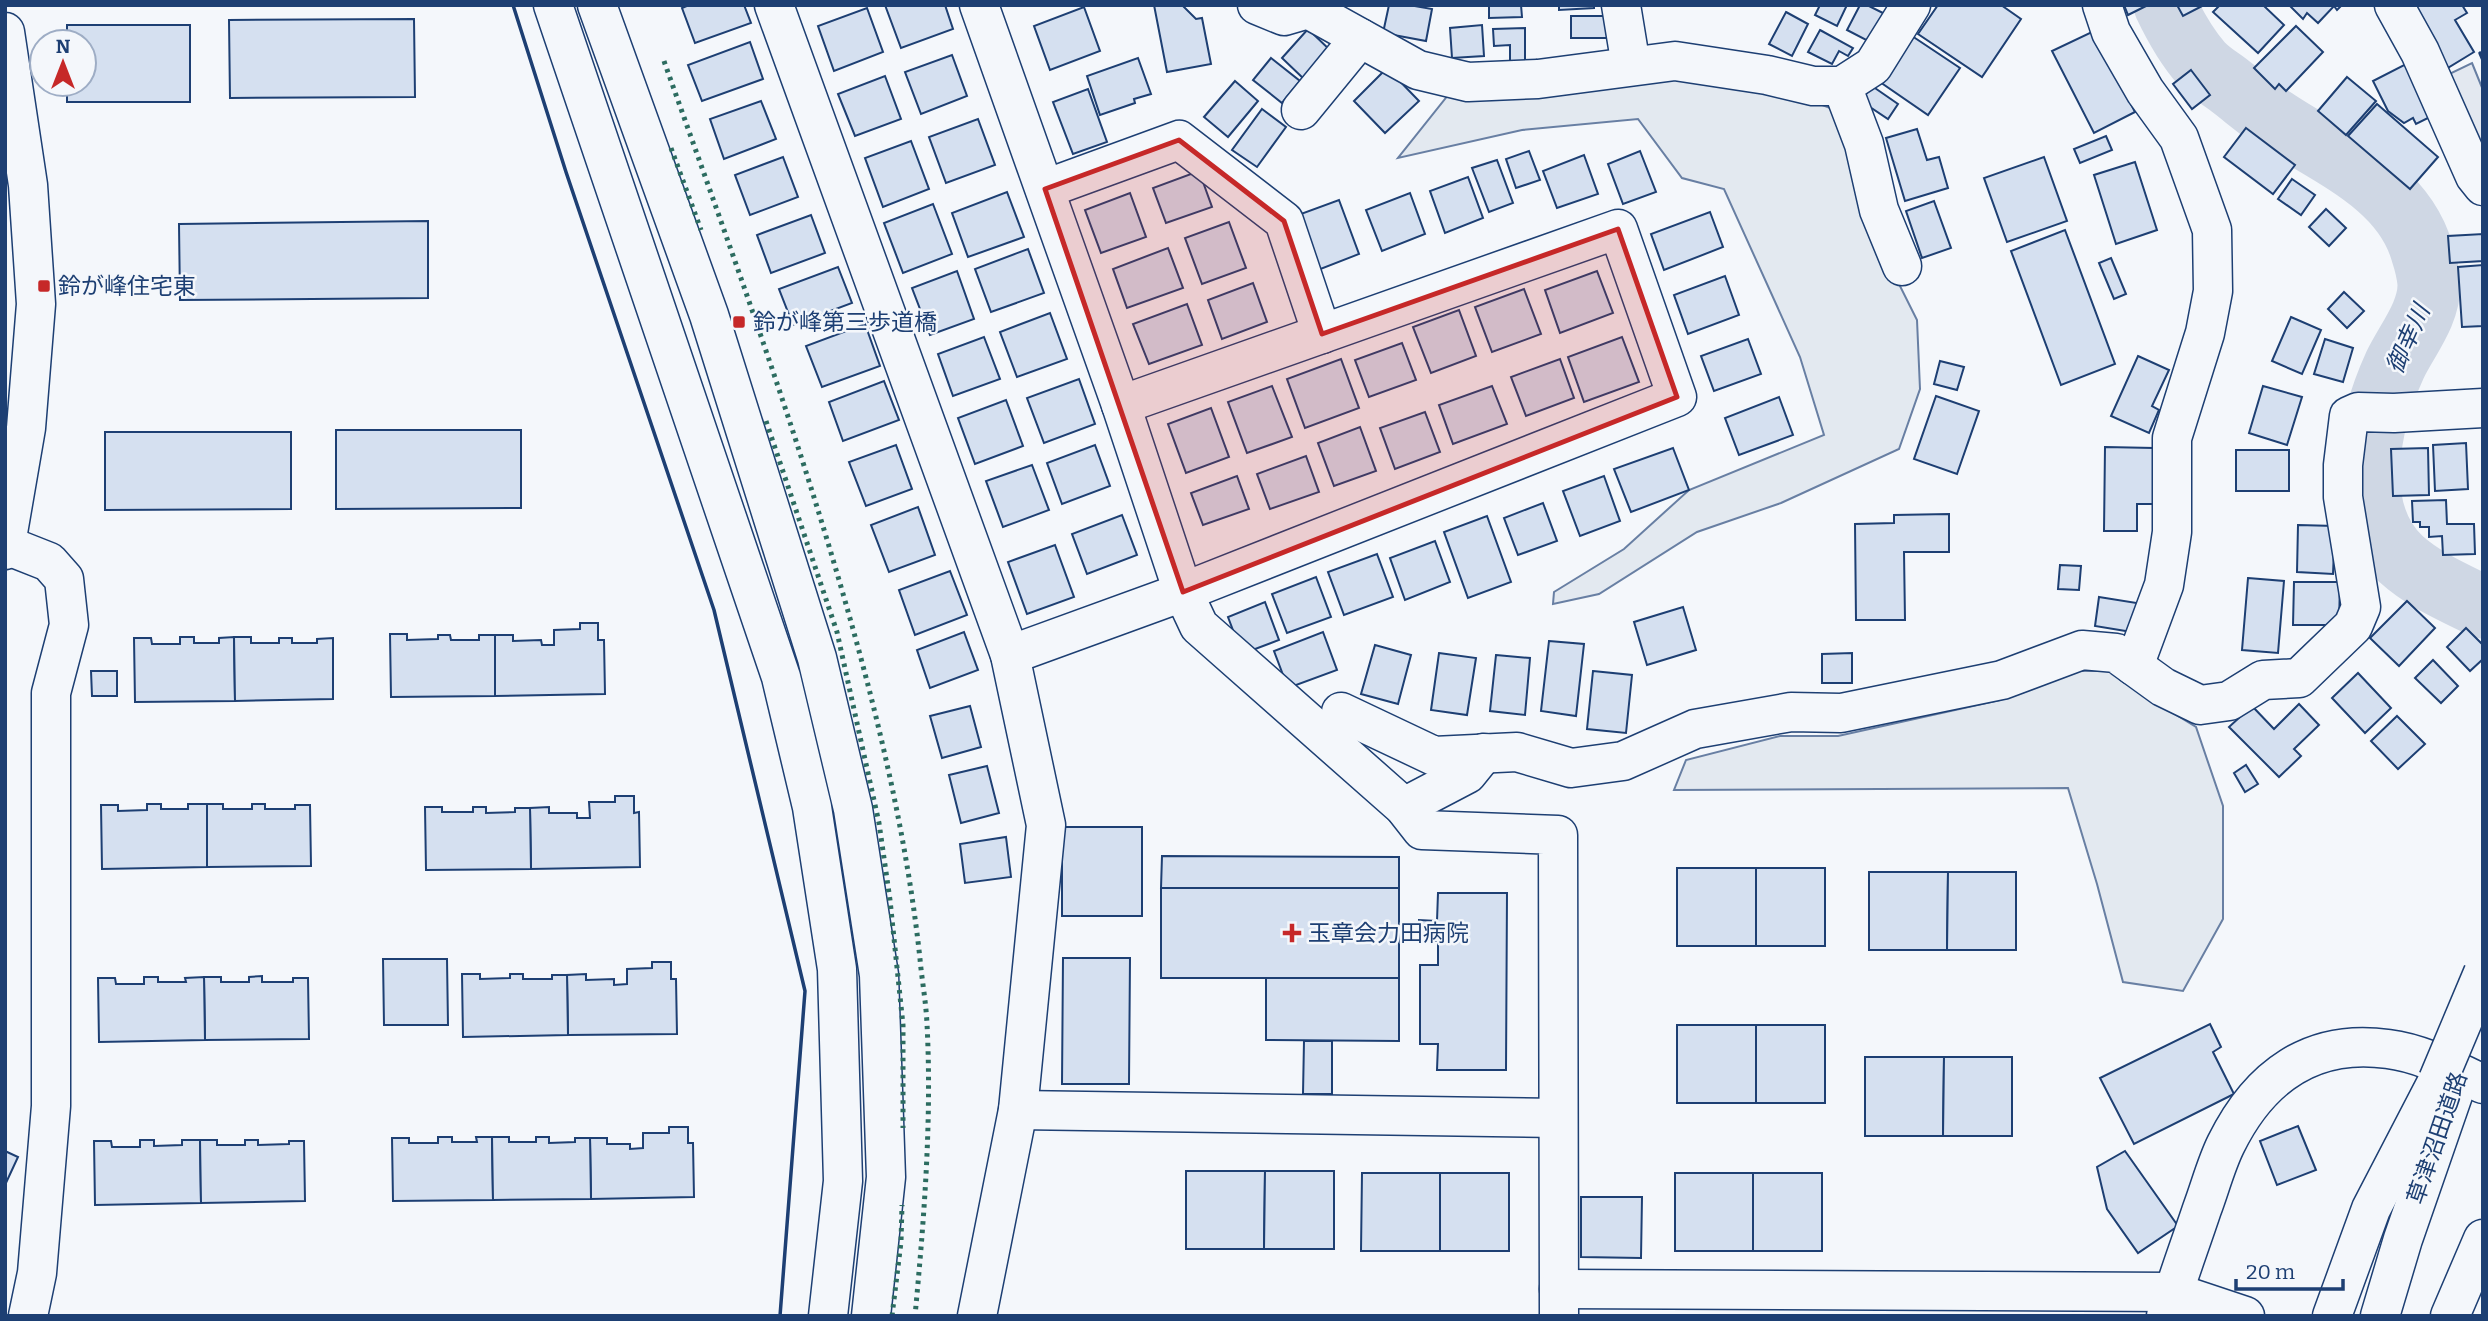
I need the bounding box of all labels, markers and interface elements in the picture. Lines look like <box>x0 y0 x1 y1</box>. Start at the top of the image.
north arrow <box>28 28 98 98</box>
text: N <box>56 35 71 58</box>
place label: 鈴が峰住宅東 <box>58 272 196 300</box>
marker: 鈴が峰住宅東 <box>36 278 52 294</box>
water label: 御幸川 <box>2381 298 2437 378</box>
place label: 鈴が峰第三歩道橋 <box>753 308 937 336</box>
marker: 鈴が峰第三歩道橋 <box>731 314 747 330</box>
place label: 玉章会力田病院 <box>1308 919 1469 947</box>
marker: 玉章会力田病院 <box>1282 923 1302 943</box>
street label: 草津沼田道路 <box>2401 1068 2473 1208</box>
scale bar <box>2236 1248 2343 1292</box>
text: 20 m <box>2246 1259 2295 1285</box>

